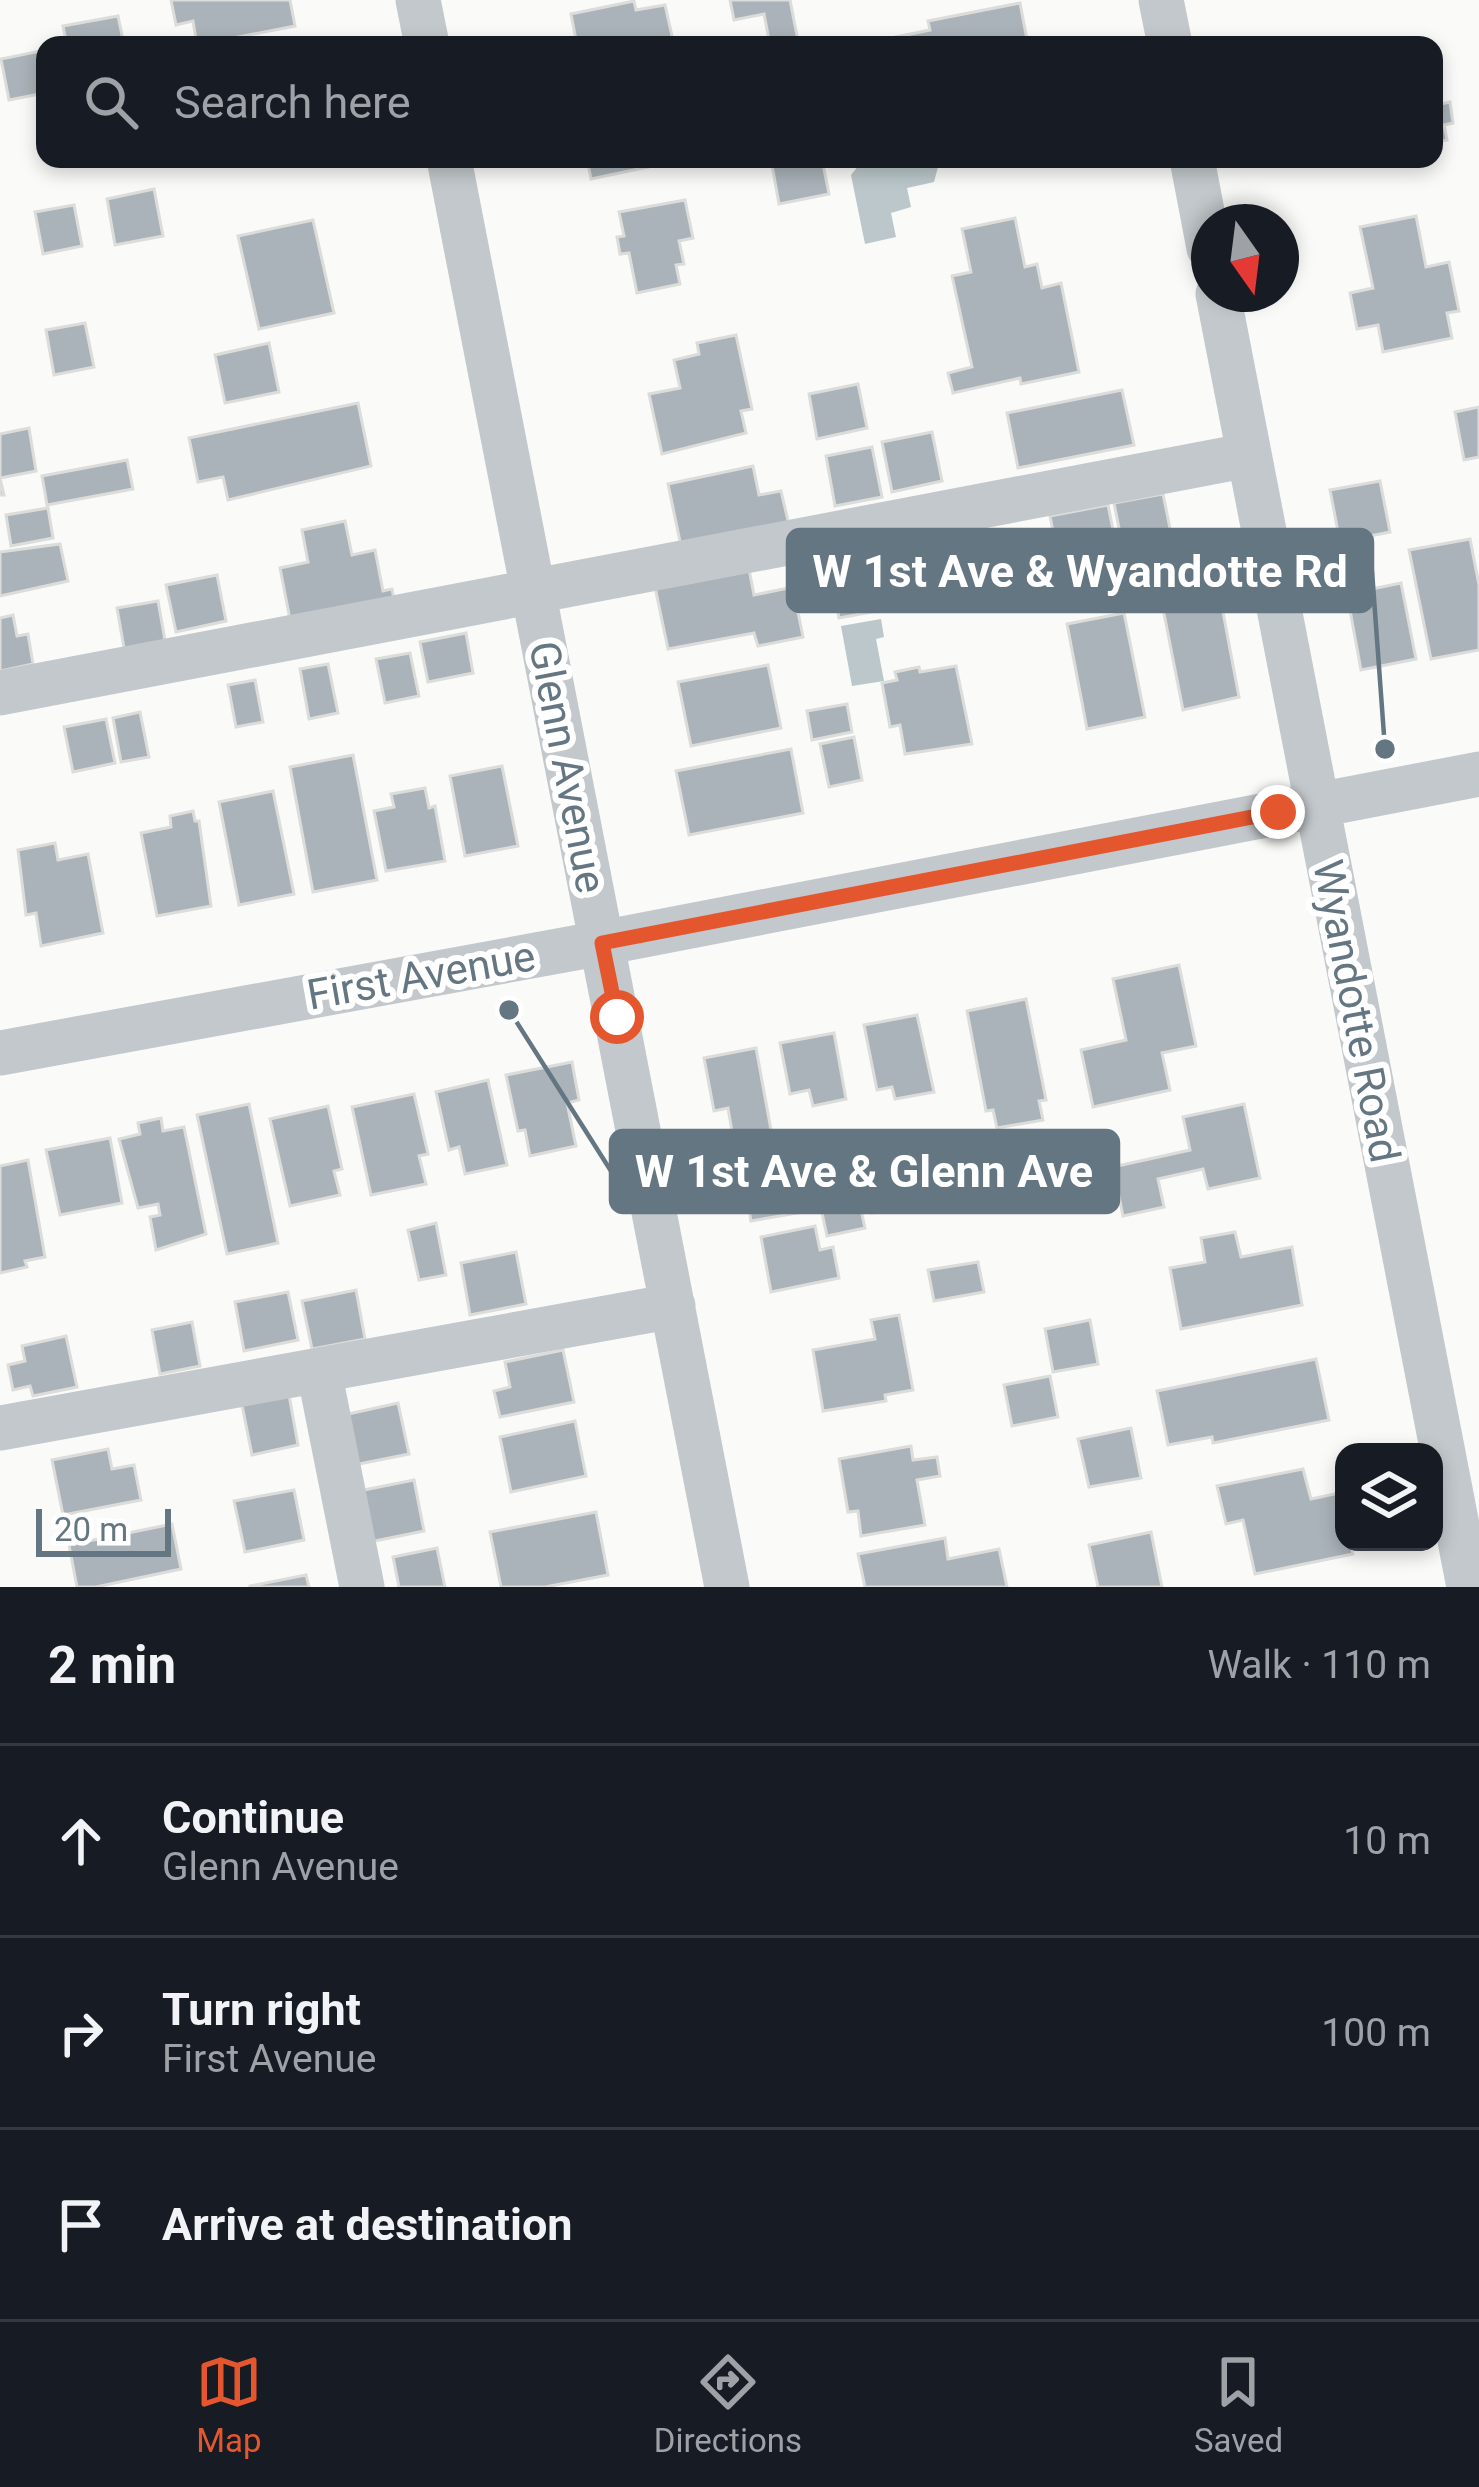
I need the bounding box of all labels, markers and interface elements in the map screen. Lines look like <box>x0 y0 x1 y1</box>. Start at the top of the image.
search box <box>36 36 1443 168</box>
icon: search <box>78 69 144 135</box>
text: Search here <box>174 76 411 129</box>
north arrow <box>1191 204 1299 312</box>
callout: W 1st Ave & Wyandotte Rd <box>788 530 1372 611</box>
text: W 1st Ave & Wyandotte Rd <box>812 545 1348 598</box>
street label: Glenn Avenue <box>519 637 616 897</box>
route end <box>1251 785 1305 839</box>
street label: Wyandotte Road <box>1303 856 1410 1166</box>
street label: First Avenue <box>303 931 539 1020</box>
route start <box>590 990 644 1044</box>
callout: W 1st Ave & Glenn Ave <box>611 1131 1118 1212</box>
text: W 1st Ave & Glenn Ave <box>635 1145 1093 1198</box>
map controls <box>1335 1443 1443 1551</box>
button: layers <box>1335 1443 1443 1551</box>
scale bar <box>36 1503 171 1556</box>
text: 20 m <box>54 1510 128 1549</box>
text: 2 min <box>48 1636 176 1695</box>
text: Walk · 110 m <box>1207 1642 1431 1688</box>
text: Continue <box>162 1791 344 1844</box>
icon: ahead <box>48 1808 114 1874</box>
text: 10 m <box>1343 1818 1431 1864</box>
text: Glenn Avenue <box>162 1844 399 1890</box>
text: Turn right <box>162 1983 361 2036</box>
icon: right <box>48 2000 114 2066</box>
text: 100 m <box>1321 2010 1431 2056</box>
text: First Avenue <box>162 2036 376 2082</box>
icon: arrive <box>48 2192 114 2258</box>
text: Arrive at destination <box>162 2198 573 2251</box>
tab: Map <box>196 2349 262 2460</box>
tab: Directions <box>654 2349 802 2460</box>
tab: Saved <box>1194 2349 1283 2460</box>

